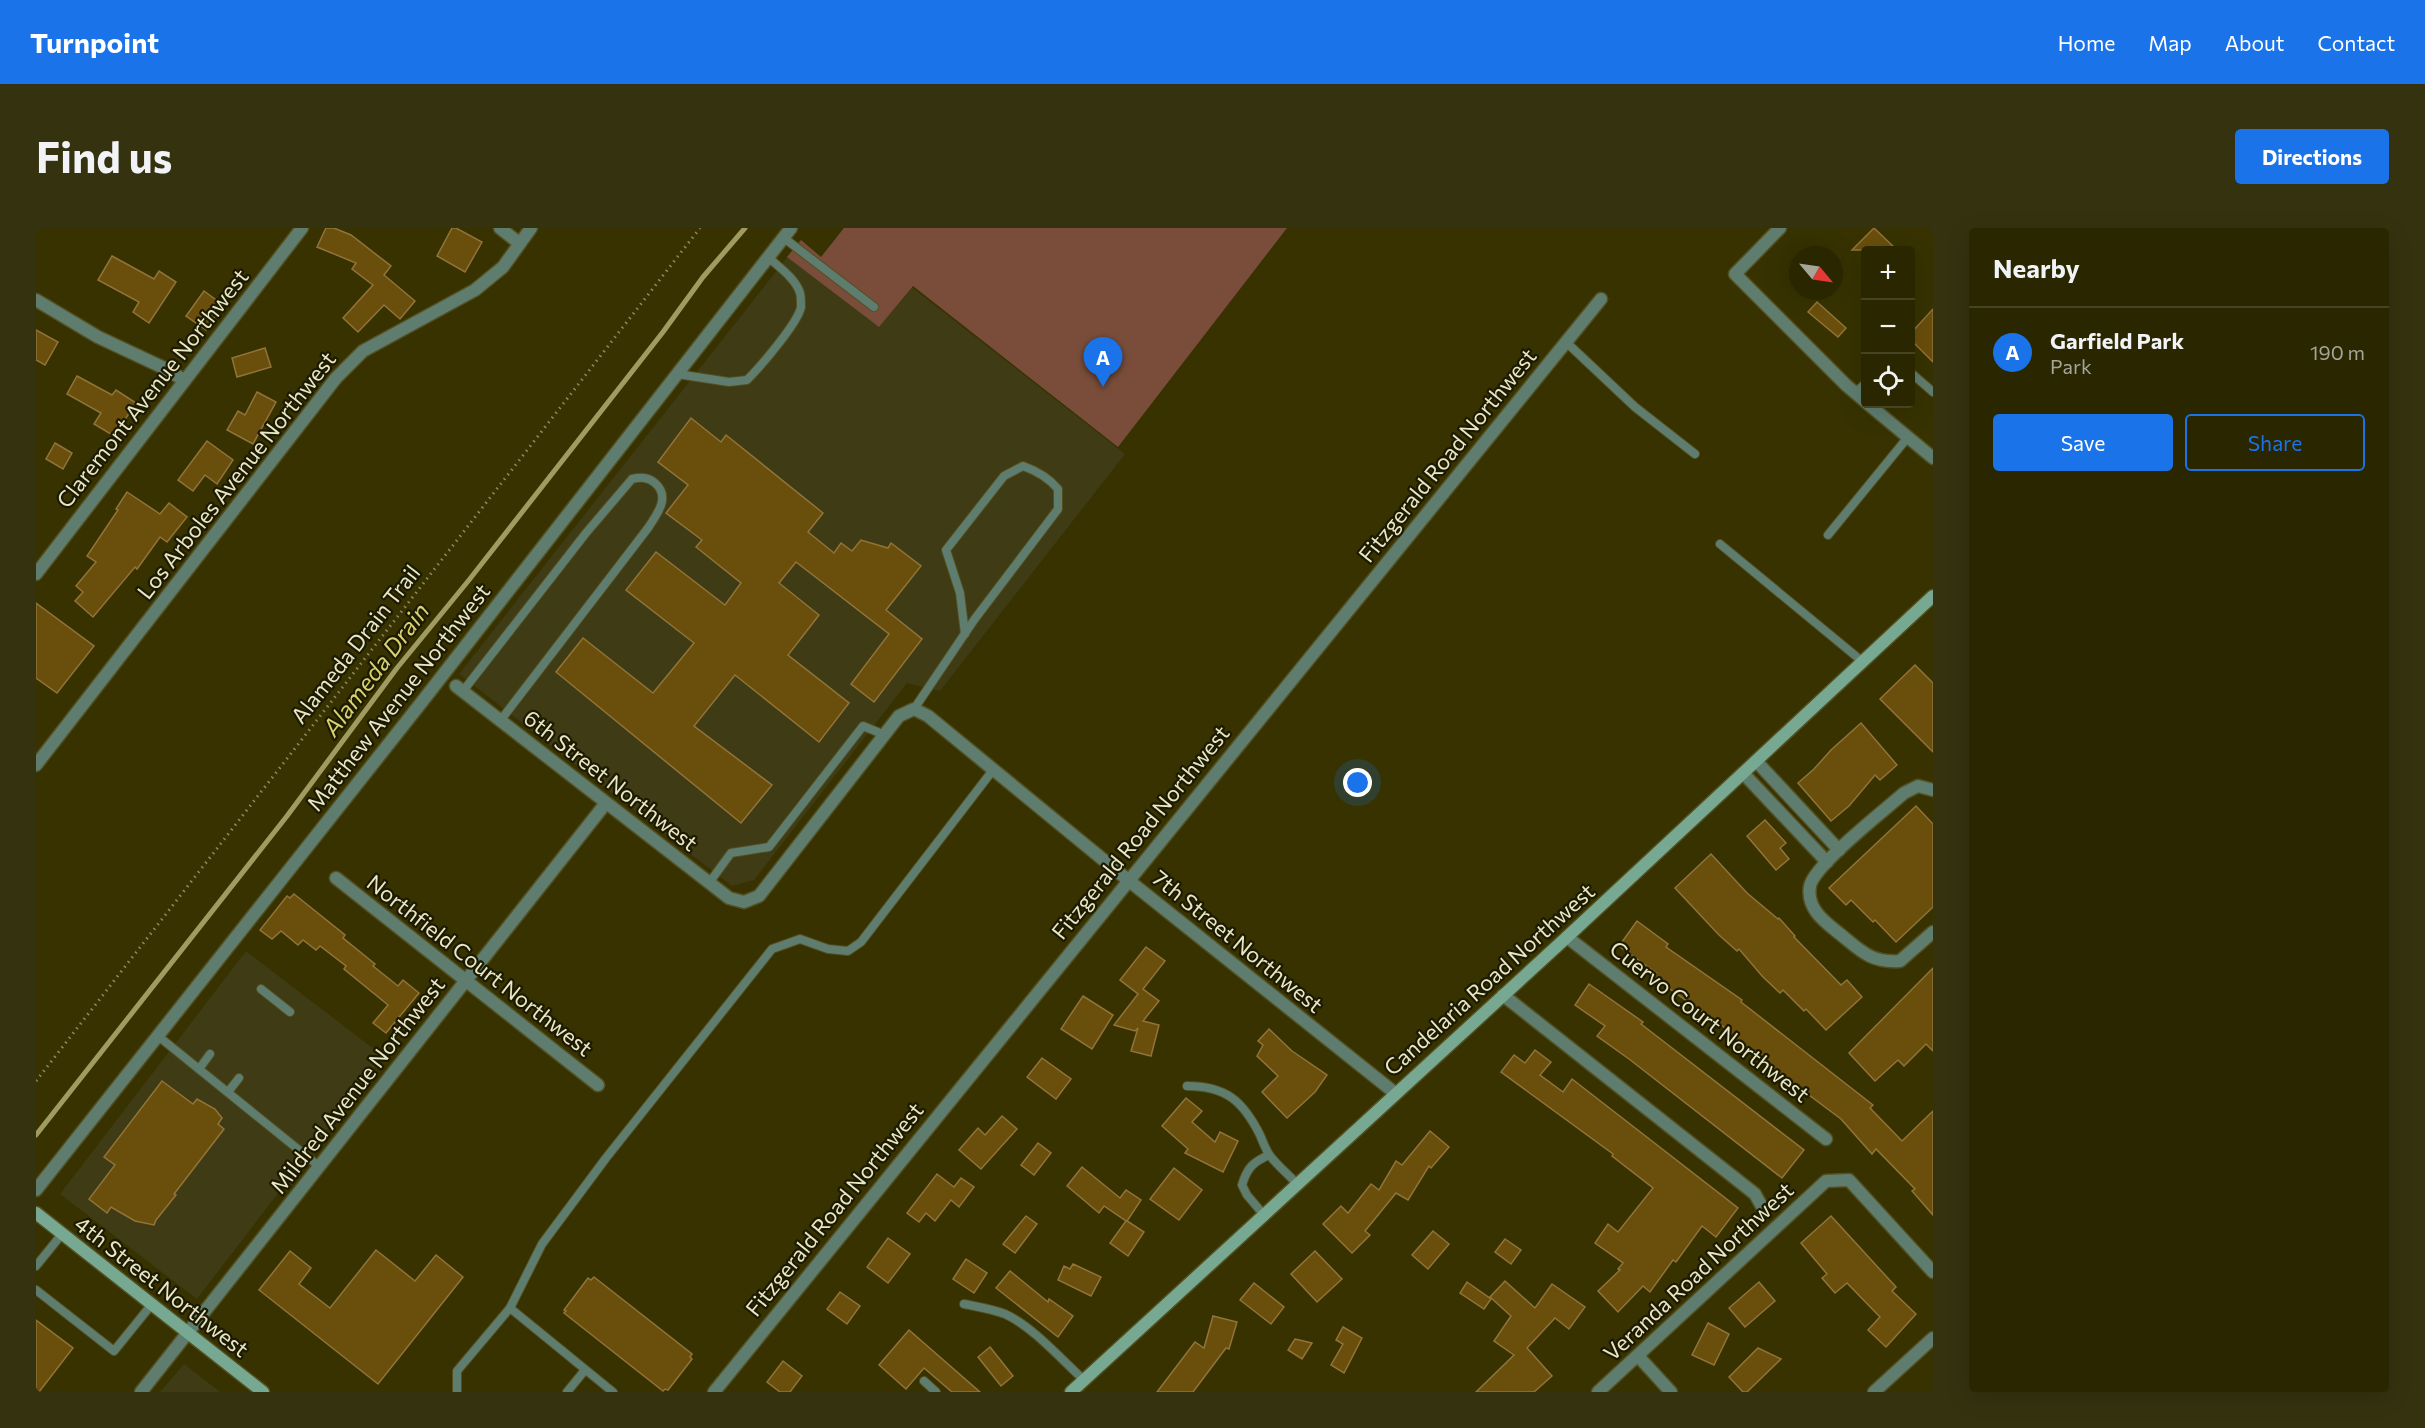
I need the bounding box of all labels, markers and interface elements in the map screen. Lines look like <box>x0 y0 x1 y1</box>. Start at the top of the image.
text: Turnpoint <box>30 25 159 59</box>
text: Home <box>2058 30 2115 55</box>
text: Map <box>2148 30 2192 55</box>
text: About <box>2225 30 2284 55</box>
text: Contact <box>2317 30 2395 55</box>
button: Directions <box>2235 129 2389 184</box>
text: Find us <box>36 130 172 182</box>
north arrow <box>1789 246 1843 300</box>
map controls <box>1861 246 1915 408</box>
button: + <box>1861 246 1915 300</box>
text: Nearby <box>1993 252 2080 283</box>
street label: Claremont Avenue Northwest <box>50 263 254 513</box>
button: − <box>1861 300 1915 354</box>
text: Garfield Park <box>2050 327 2184 354</box>
pin: A <box>1084 338 1122 387</box>
text: A <box>2005 340 2020 364</box>
text: 190 m <box>2310 340 2365 364</box>
street label: Fitzgerald Road Northwest <box>1352 343 1542 567</box>
street label: Los Arboles Avenue Northwest <box>131 346 341 604</box>
button: locate <box>1861 354 1915 408</box>
text: Park <box>2050 354 2092 378</box>
button: Save <box>1993 414 2173 471</box>
button: Share <box>2185 414 2365 471</box>
street label: Alameda Drain Trail <box>285 560 425 728</box>
street label: Matthew Avenue Northwest <box>301 578 495 816</box>
water label: Alameda Drain <box>316 597 434 741</box>
street label: 6th Street Northwest <box>519 704 703 856</box>
street label: Fitzgerald Road Northwest <box>1045 720 1235 944</box>
your location <box>1343 768 1372 797</box>
street label: 7th Street Northwest <box>1147 864 1329 1018</box>
street label: Northfield Court Northwest <box>362 869 598 1061</box>
street label: Candelaria Road Northwest <box>1378 877 1600 1081</box>
street label: Cuervo Court Northwest <box>1605 935 1815 1107</box>
street label: Mildred Avenue Northwest <box>264 971 450 1199</box>
street label: Fitzgerald Road Northwest <box>739 1097 929 1321</box>
street label: Veranda Road Northwest <box>1598 1176 1798 1366</box>
street label: 4th Street Northwest <box>70 1210 254 1362</box>

